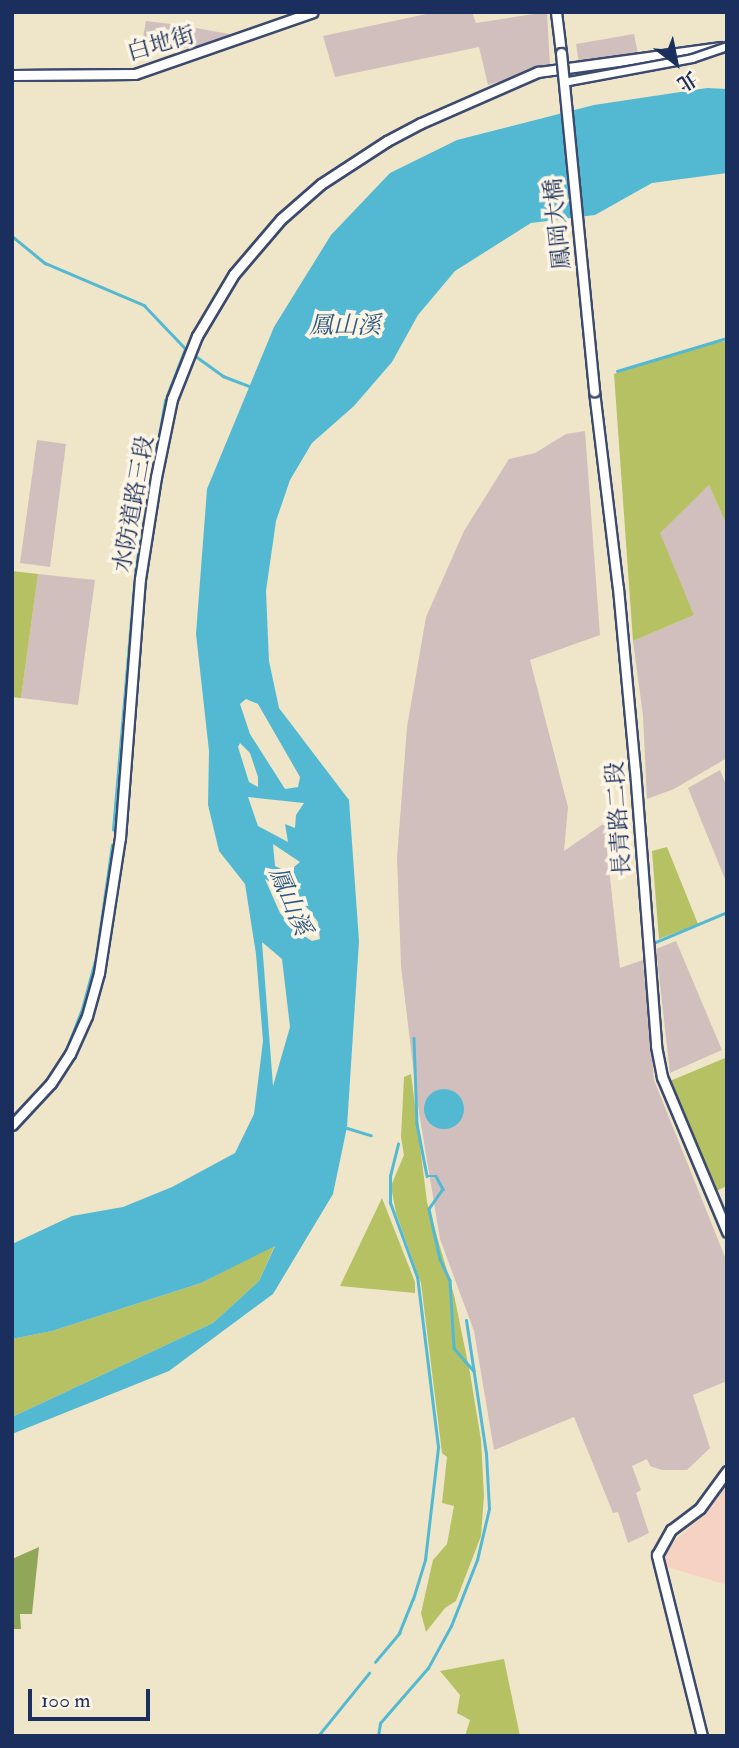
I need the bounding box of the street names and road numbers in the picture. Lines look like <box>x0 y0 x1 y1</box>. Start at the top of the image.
street label: 白地街 <box>124 21 198 67</box>
street label: 鳳岡大橋 <box>539 177 577 271</box>
street label: 水防道路三段 <box>108 434 160 574</box>
street label: 長青路二段 <box>601 761 637 877</box>

